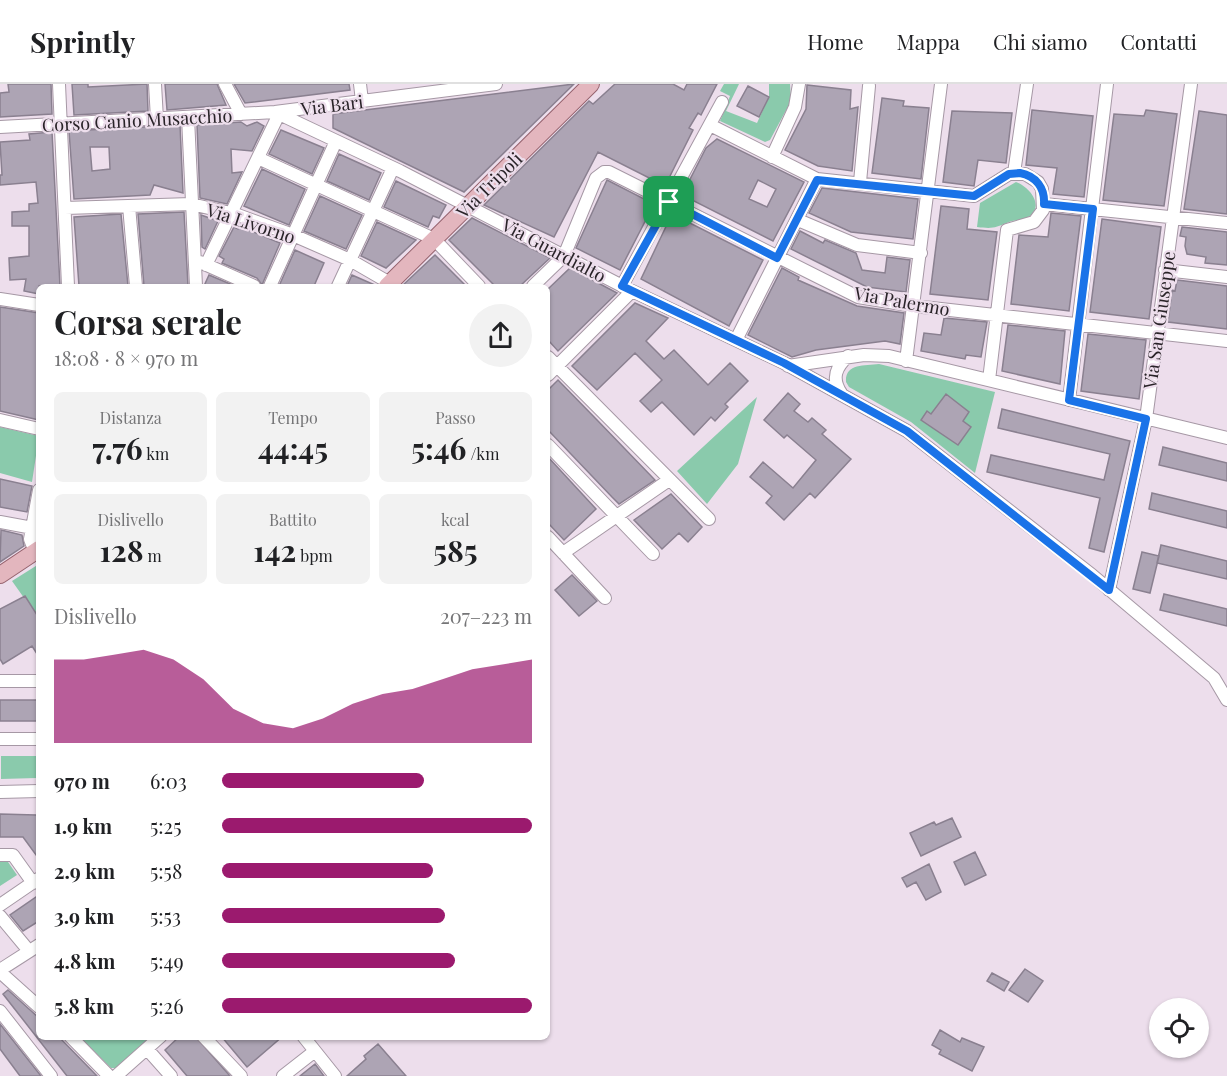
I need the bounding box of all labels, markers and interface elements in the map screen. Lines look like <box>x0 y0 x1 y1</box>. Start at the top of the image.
text: Sprintly <box>30 23 135 60</box>
text: Home <box>807 27 864 55</box>
text: Mappa <box>897 27 960 55</box>
text: Chi siamo <box>993 27 1087 55</box>
text: Contatti <box>1120 27 1197 55</box>
street label: Via Bari <box>298 89 365 121</box>
street label: Corso Canio Musacchio <box>41 103 233 137</box>
street label: Via Tripoli <box>450 147 527 224</box>
pin <box>643 176 694 227</box>
icon: arrive <box>652 185 685 218</box>
street label: Via Livorno <box>202 197 299 249</box>
street label: Via Guardialto <box>497 212 611 288</box>
street label: Via San Giuseppe <box>1137 250 1181 391</box>
street label: Via Palermo <box>851 281 952 321</box>
text: Corsa serale <box>54 299 242 343</box>
button: share <box>469 304 532 367</box>
text: 18:08 · 8 × 970 m <box>54 344 198 371</box>
text: Distanza <box>100 407 162 428</box>
text: Tempo <box>268 407 318 428</box>
text: Passo <box>435 407 475 428</box>
text: 7.76 <box>92 428 143 468</box>
text: 44:45 <box>258 428 328 468</box>
text: 5:46 <box>411 428 466 468</box>
text: km <box>143 443 169 464</box>
text: /km <box>466 443 499 464</box>
text: Dislivello <box>98 509 164 530</box>
text: Battito <box>269 509 317 530</box>
text: kcal <box>441 509 470 530</box>
text: 128 <box>100 530 144 570</box>
text: 142 <box>253 530 296 570</box>
text: 585 <box>433 530 478 570</box>
text: m <box>144 545 162 566</box>
text: bpm <box>296 545 333 566</box>
text: Dislivello <box>54 602 137 629</box>
text: 207–223 m <box>440 602 532 629</box>
text: 970 m <box>54 767 110 794</box>
text: 6:03 <box>150 767 187 794</box>
text: 1.9 km <box>54 812 112 839</box>
text: 5:25 <box>150 812 182 839</box>
text: 2.9 km <box>54 857 115 884</box>
text: 5:58 <box>150 857 182 884</box>
text: 3.9 km <box>54 902 114 929</box>
text: 5:53 <box>150 902 181 929</box>
text: 4.8 km <box>54 947 115 974</box>
text: 5:49 <box>150 947 184 974</box>
text: 5.8 km <box>54 992 114 1019</box>
text: 5:26 <box>150 992 184 1019</box>
map controls <box>1149 998 1209 1058</box>
button: locate <box>1149 998 1209 1058</box>

